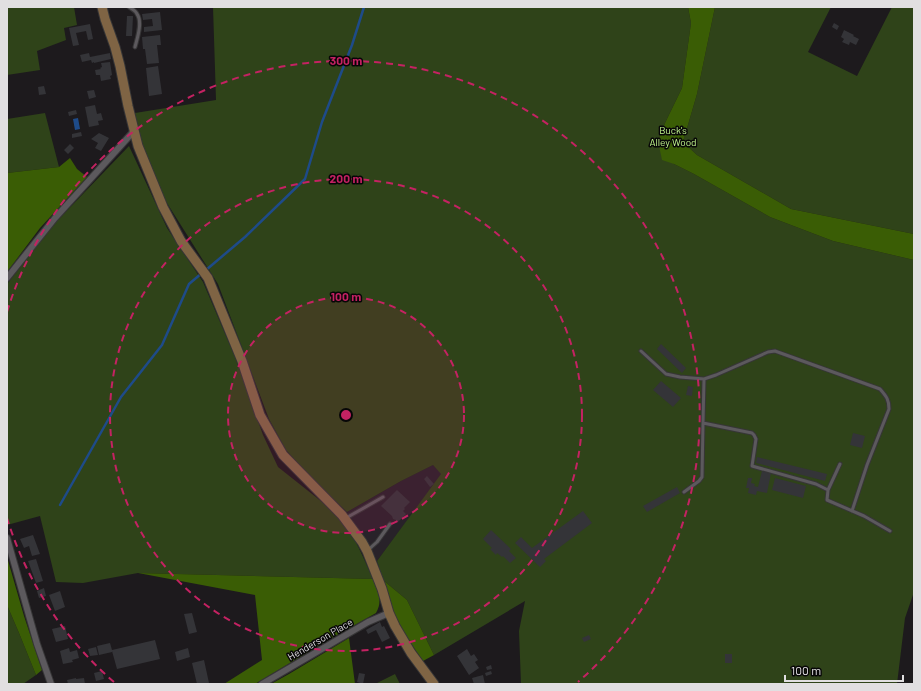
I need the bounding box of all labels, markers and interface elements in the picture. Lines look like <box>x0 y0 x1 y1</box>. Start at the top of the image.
text: 300 m <box>330 53 362 67</box>
park label: Buck's Alley Wood <box>649 124 697 148</box>
text: 200 m <box>330 171 362 185</box>
text: 100 m <box>331 289 361 303</box>
centre of rings <box>339 408 353 422</box>
street label: Henderson Place <box>285 616 355 662</box>
scale bar <box>785 657 903 683</box>
text: 100 m <box>791 663 821 677</box>

